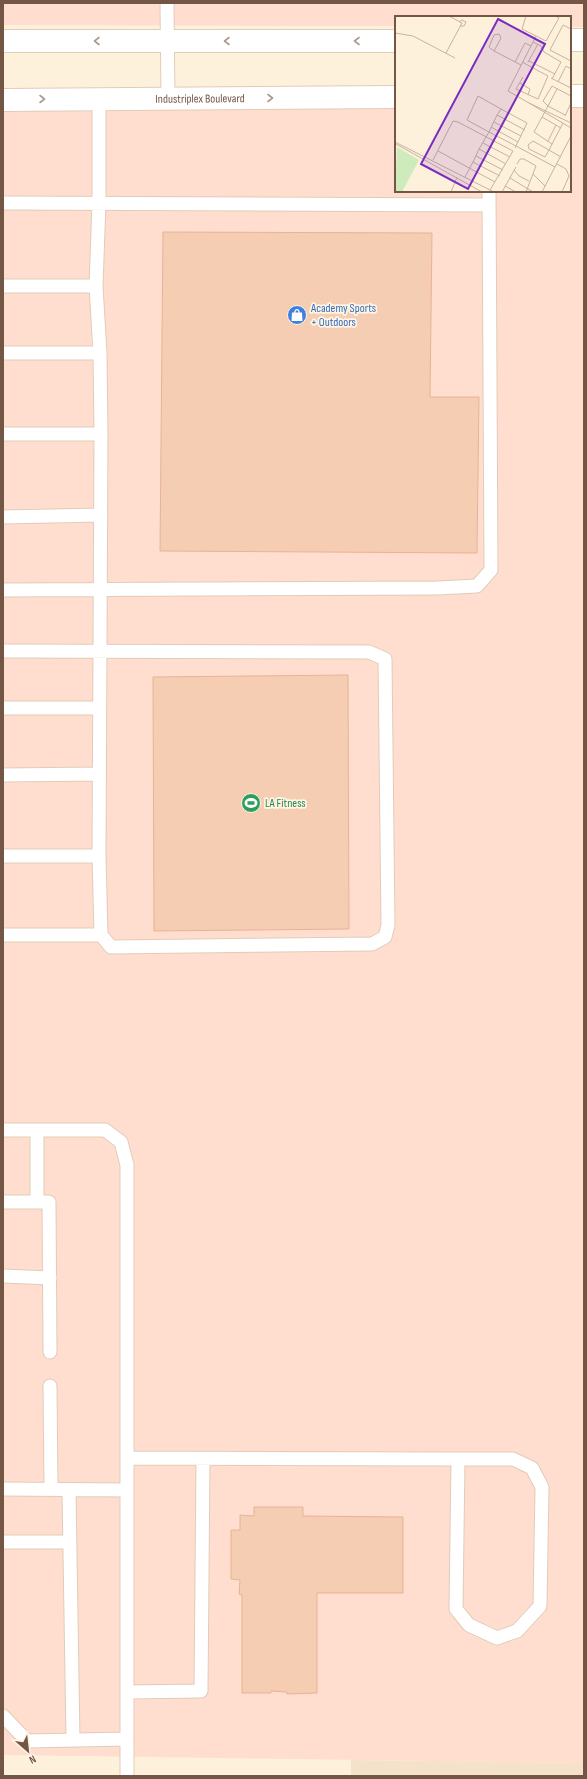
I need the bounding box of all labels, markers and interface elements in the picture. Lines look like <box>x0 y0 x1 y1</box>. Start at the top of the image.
inset map <box>395 16 571 192</box>
one-way arrow <box>94 37 100 45</box>
one-way arrow <box>224 37 230 45</box>
one-way arrow <box>354 37 360 45</box>
street label: Industriplex Boulevard <box>155 91 245 106</box>
one-way arrow <box>267 94 273 102</box>
one-way arrow <box>39 95 45 103</box>
place label: Academy Sports + Outdoors <box>310 301 376 330</box>
shop icon: Academy Sports + Outdoors <box>286 304 308 326</box>
sports icon: LA Fitness <box>240 792 262 814</box>
place label: LA Fitness <box>265 796 306 811</box>
north arrow <box>8 1731 48 1771</box>
text: N <box>27 1752 38 1767</box>

